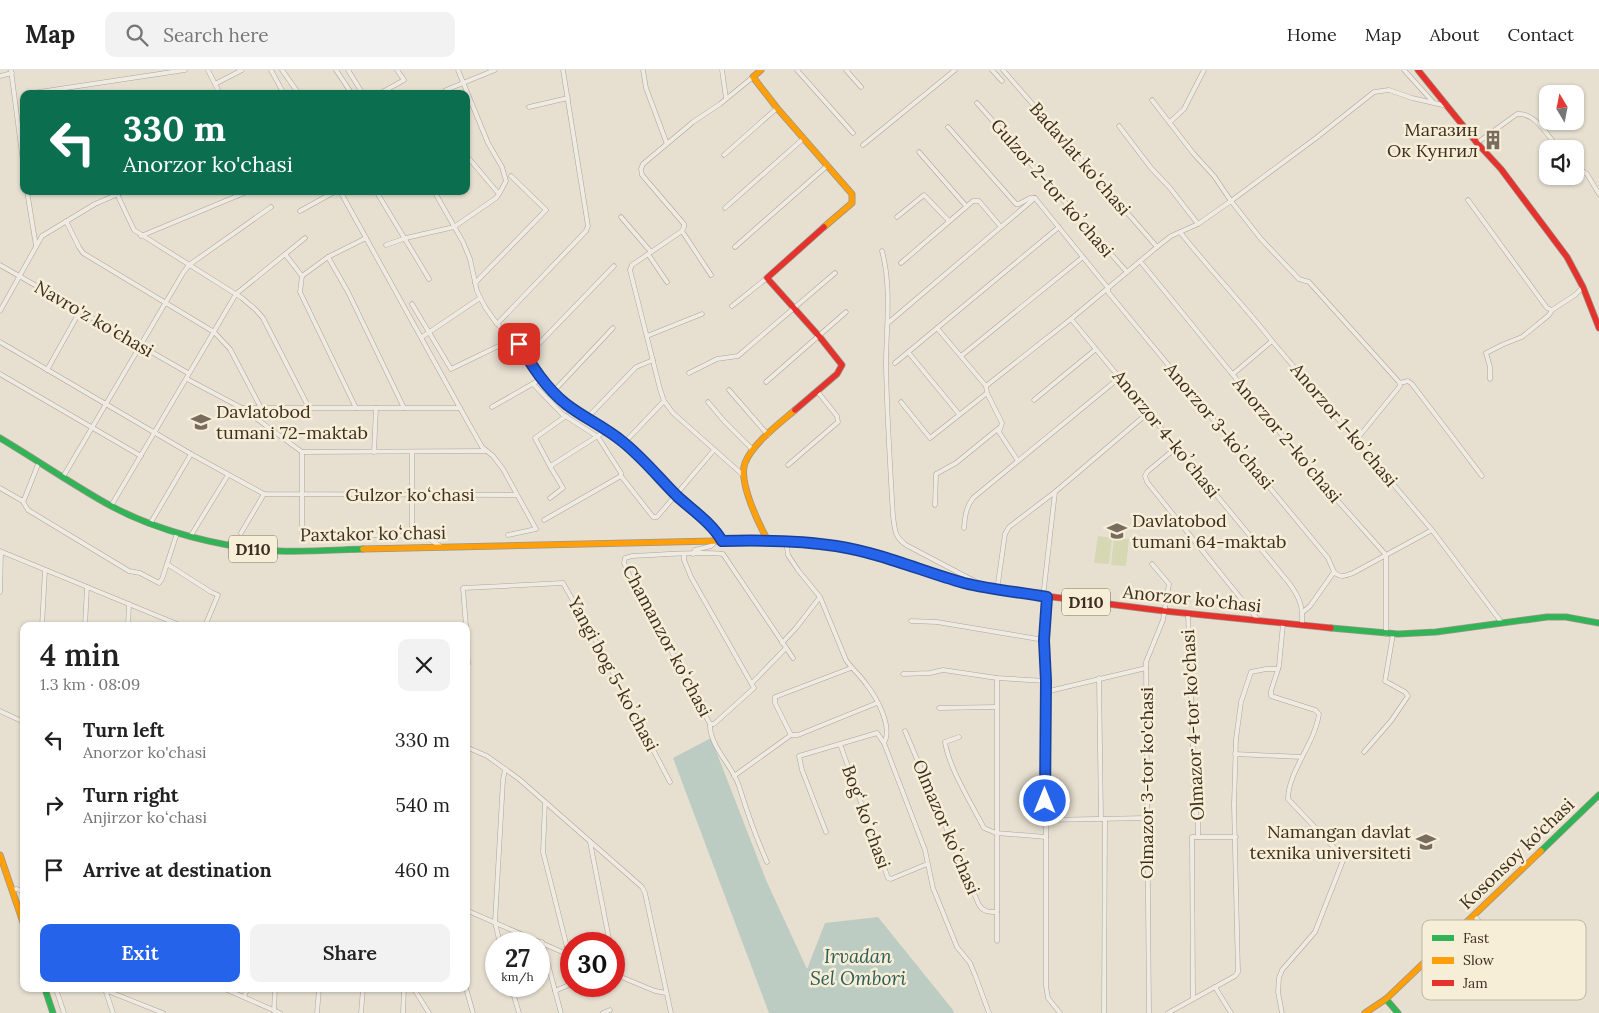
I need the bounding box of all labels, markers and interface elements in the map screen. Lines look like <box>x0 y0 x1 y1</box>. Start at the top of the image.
search box <box>105 12 455 57</box>
text: Map <box>25 19 75 50</box>
icon: search <box>123 21 151 49</box>
text: Search here <box>163 23 269 47</box>
text: Home <box>1287 23 1337 46</box>
text: Map <box>1365 23 1401 46</box>
text: About <box>1429 23 1479 46</box>
text: Contact <box>1507 23 1574 46</box>
north arrow <box>1539 85 1584 130</box>
map controls <box>1539 85 1584 185</box>
street label: Badavlat koʻchasi <box>1025 97 1136 220</box>
text: 330 m <box>123 106 226 151</box>
icon: left <box>40 110 105 175</box>
street label: Gulzor 2-tor koʼchasi <box>986 114 1119 262</box>
place label: Магазин Ок Кунгил <box>1387 118 1478 162</box>
building icon: Магазин Ок Кунгил <box>1482 129 1504 151</box>
button: sound <box>1539 140 1584 185</box>
text: Anorzor ko'chasi <box>123 150 293 178</box>
street label: Navro'z ko'chasi <box>31 275 158 362</box>
pin <box>498 323 540 365</box>
icon: arrive <box>505 330 533 358</box>
street label: Аnorzor 3-koʼchasi <box>1159 357 1279 494</box>
street label: Аnorzor 1-koʼchasi <box>1285 357 1403 491</box>
street label: Аnorzor 4-koʼchasi <box>1107 364 1225 502</box>
street label: Аnorzor 2-koʼchasi <box>1227 371 1347 507</box>
place label: Davlatobod tumani 72-maktab <box>216 400 368 444</box>
school or university icon: Davlatobod tumani 72-maktab <box>190 411 212 433</box>
street label: Gulzor koʻchasi <box>345 483 475 506</box>
place label: Davlatobod tumani 64-maktab <box>1132 509 1287 553</box>
school or university icon: Davlatobod tumani 64-maktab <box>1106 520 1128 542</box>
street label: Paxtakor koʻchasi <box>300 521 446 546</box>
road number: D110 <box>229 536 277 562</box>
street label: Chamanzor koʻchasi <box>618 561 717 721</box>
street label: Anorzor ko'chasi <box>1121 580 1262 617</box>
road number: D110 <box>1062 588 1110 616</box>
street label: Yangi bog 5-koʼchasi <box>562 592 664 755</box>
street label: Olmazor 4-tor ko'chasi <box>1176 629 1209 821</box>
text: 4 min <box>40 636 120 674</box>
button: close <box>398 639 450 691</box>
text: 1.3 km · 08:09 <box>40 674 140 694</box>
street label: Olmazor 3-tor ko'chasi <box>1135 687 1158 879</box>
text: Turn left <box>83 718 164 742</box>
icon: left <box>40 726 68 754</box>
text: 330 m <box>395 728 450 752</box>
text: Anorzor ko'chasi <box>83 742 207 762</box>
street label: Olmazor koʻchasi <box>908 756 985 898</box>
street label: Bogʻ koʻchasi <box>837 762 896 872</box>
position arrow <box>1018 774 1070 826</box>
text: Turn right <box>83 783 179 807</box>
icon: right <box>40 791 68 819</box>
text: 540 m <box>396 793 450 817</box>
street label: Kosonsoy ko’chasi <box>1455 793 1579 914</box>
text: Anjirzor koʻchasi <box>83 807 207 827</box>
place label: Namangan davlat texnika universiteti <box>1250 820 1411 864</box>
school or university icon: Namangan davlat texnika universiteti <box>1415 831 1437 853</box>
icon: arrive <box>40 856 68 884</box>
text: Arrive at destination <box>83 858 272 882</box>
text: 460 m <box>395 858 450 882</box>
legend <box>1422 920 1586 1000</box>
button: Exit <box>40 924 240 982</box>
button: Share <box>250 924 450 982</box>
text: Fast <box>1463 929 1490 947</box>
speed limit sign: 30 <box>560 932 625 997</box>
text: 27 <box>505 942 530 974</box>
water label: Irvadan Sel Ombori <box>810 944 906 990</box>
text: Slow <box>1463 951 1495 969</box>
text: km/h <box>501 969 534 984</box>
text: Jam <box>1462 974 1488 992</box>

